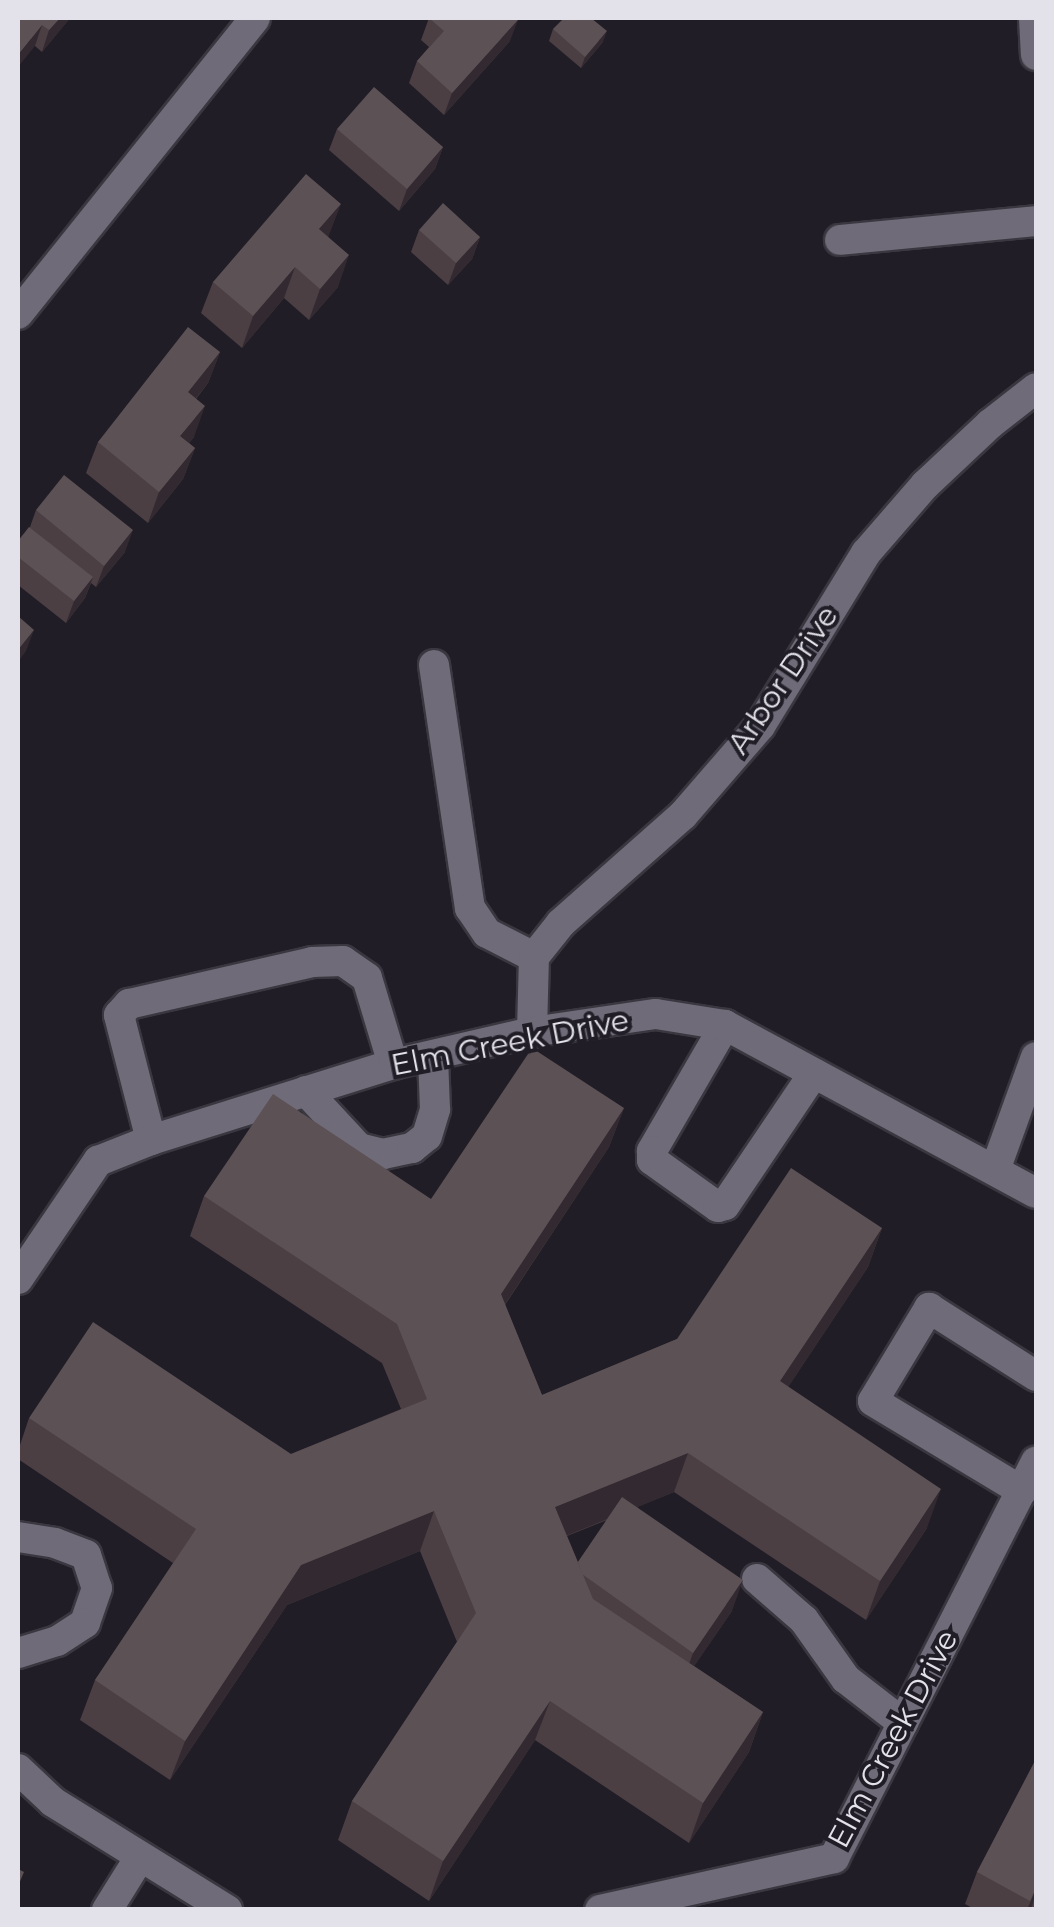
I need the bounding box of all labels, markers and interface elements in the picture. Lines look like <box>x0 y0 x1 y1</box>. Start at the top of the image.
street label: Arbor Drive <box>720 599 846 761</box>
street label: Elm Creek Drive <box>388 1002 632 1084</box>
street label: Elm Creek Drive <box>820 1624 966 1854</box>

